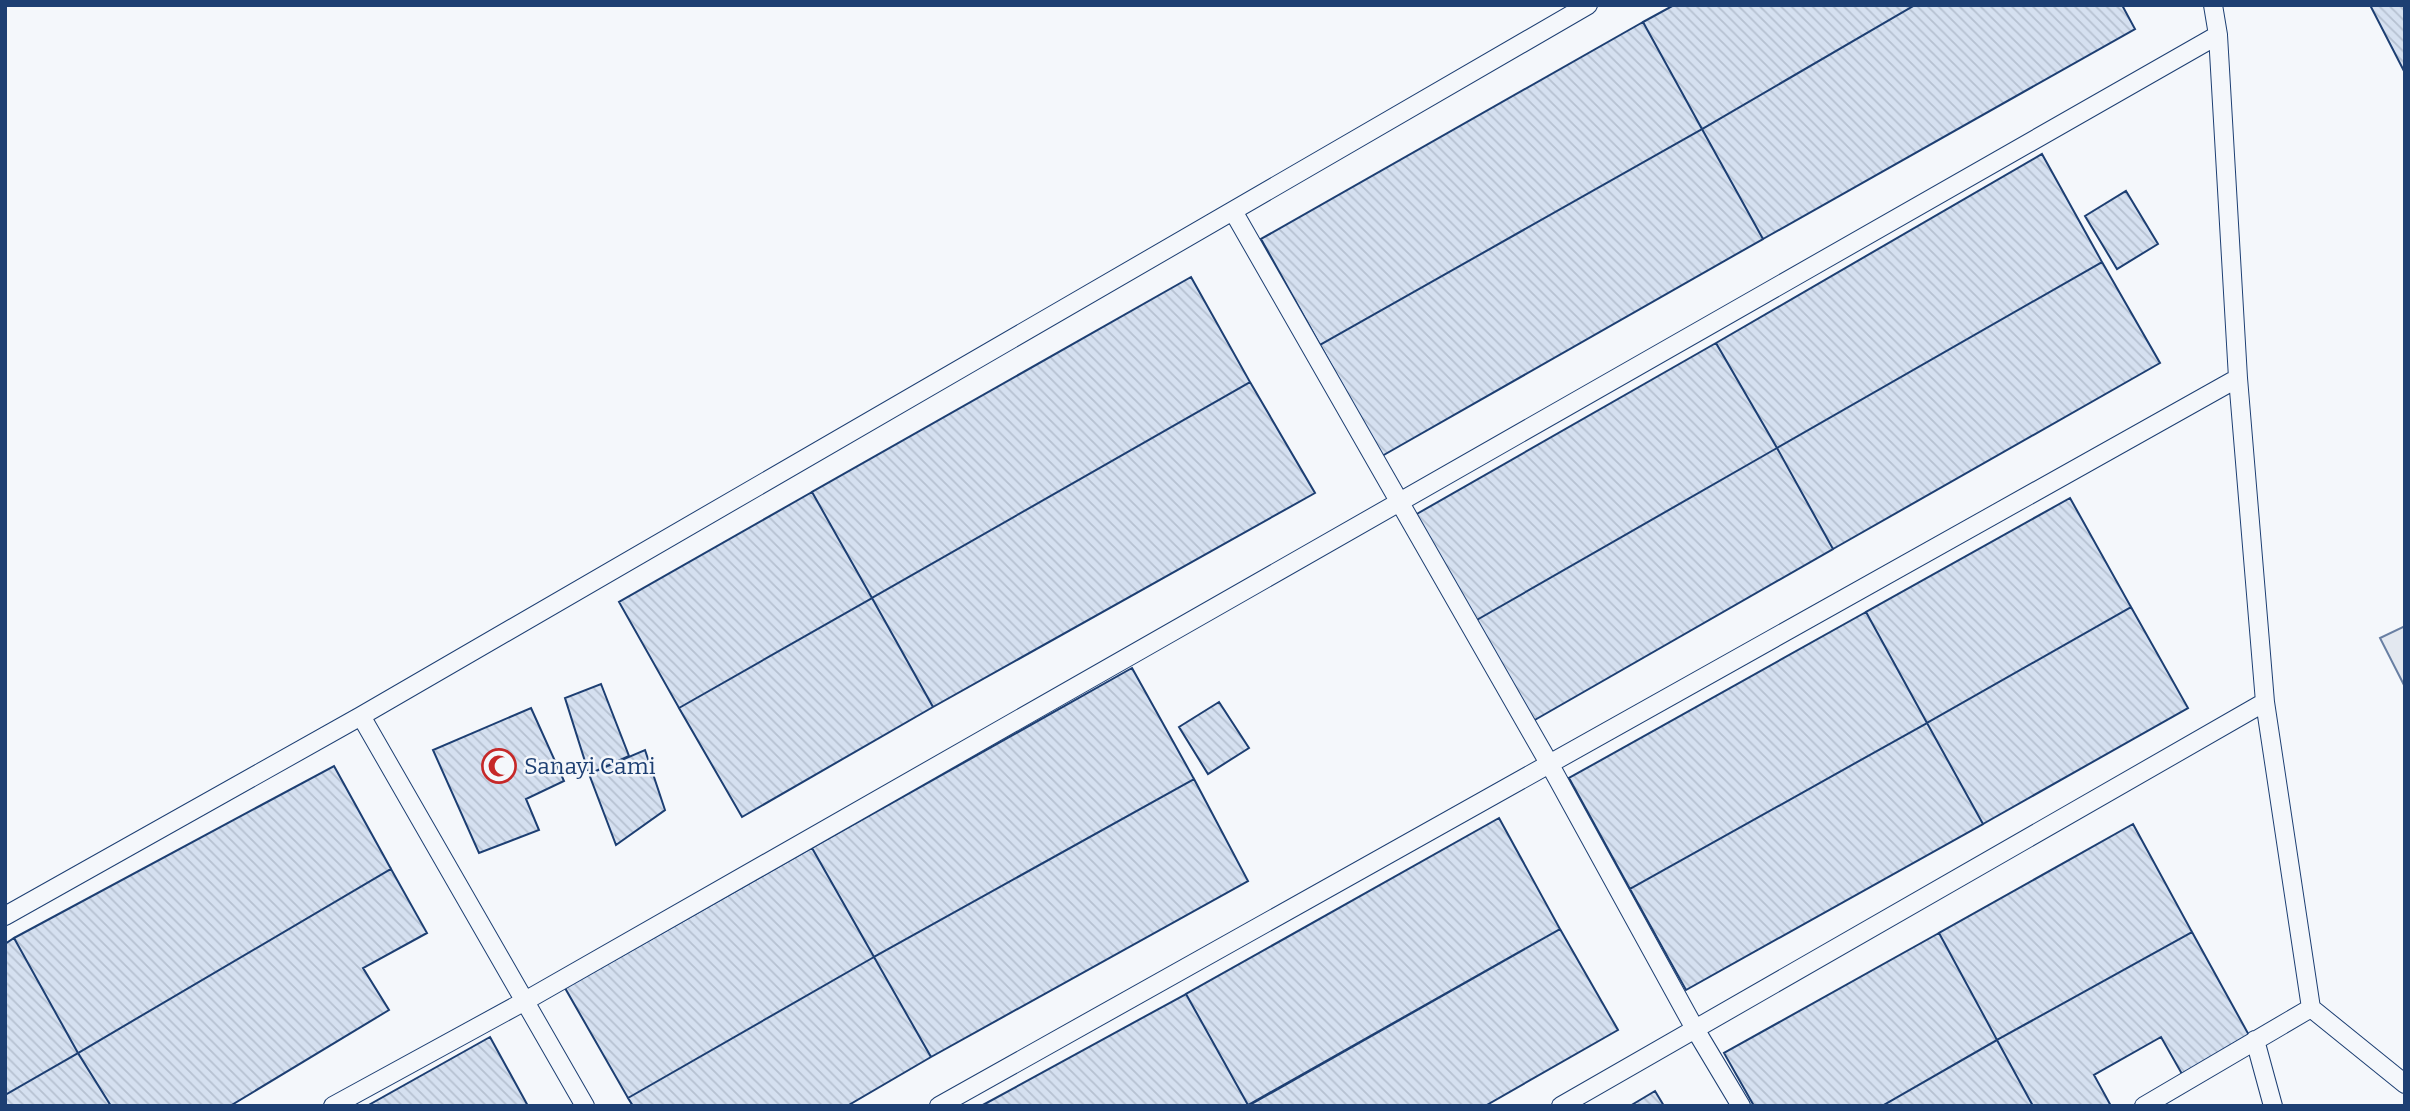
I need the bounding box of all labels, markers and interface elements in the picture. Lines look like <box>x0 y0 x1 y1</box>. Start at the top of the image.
mosque icon: Sanayi Cami <box>480 747 518 785</box>
place label: Sanayi Cami <box>524 752 656 780</box>

